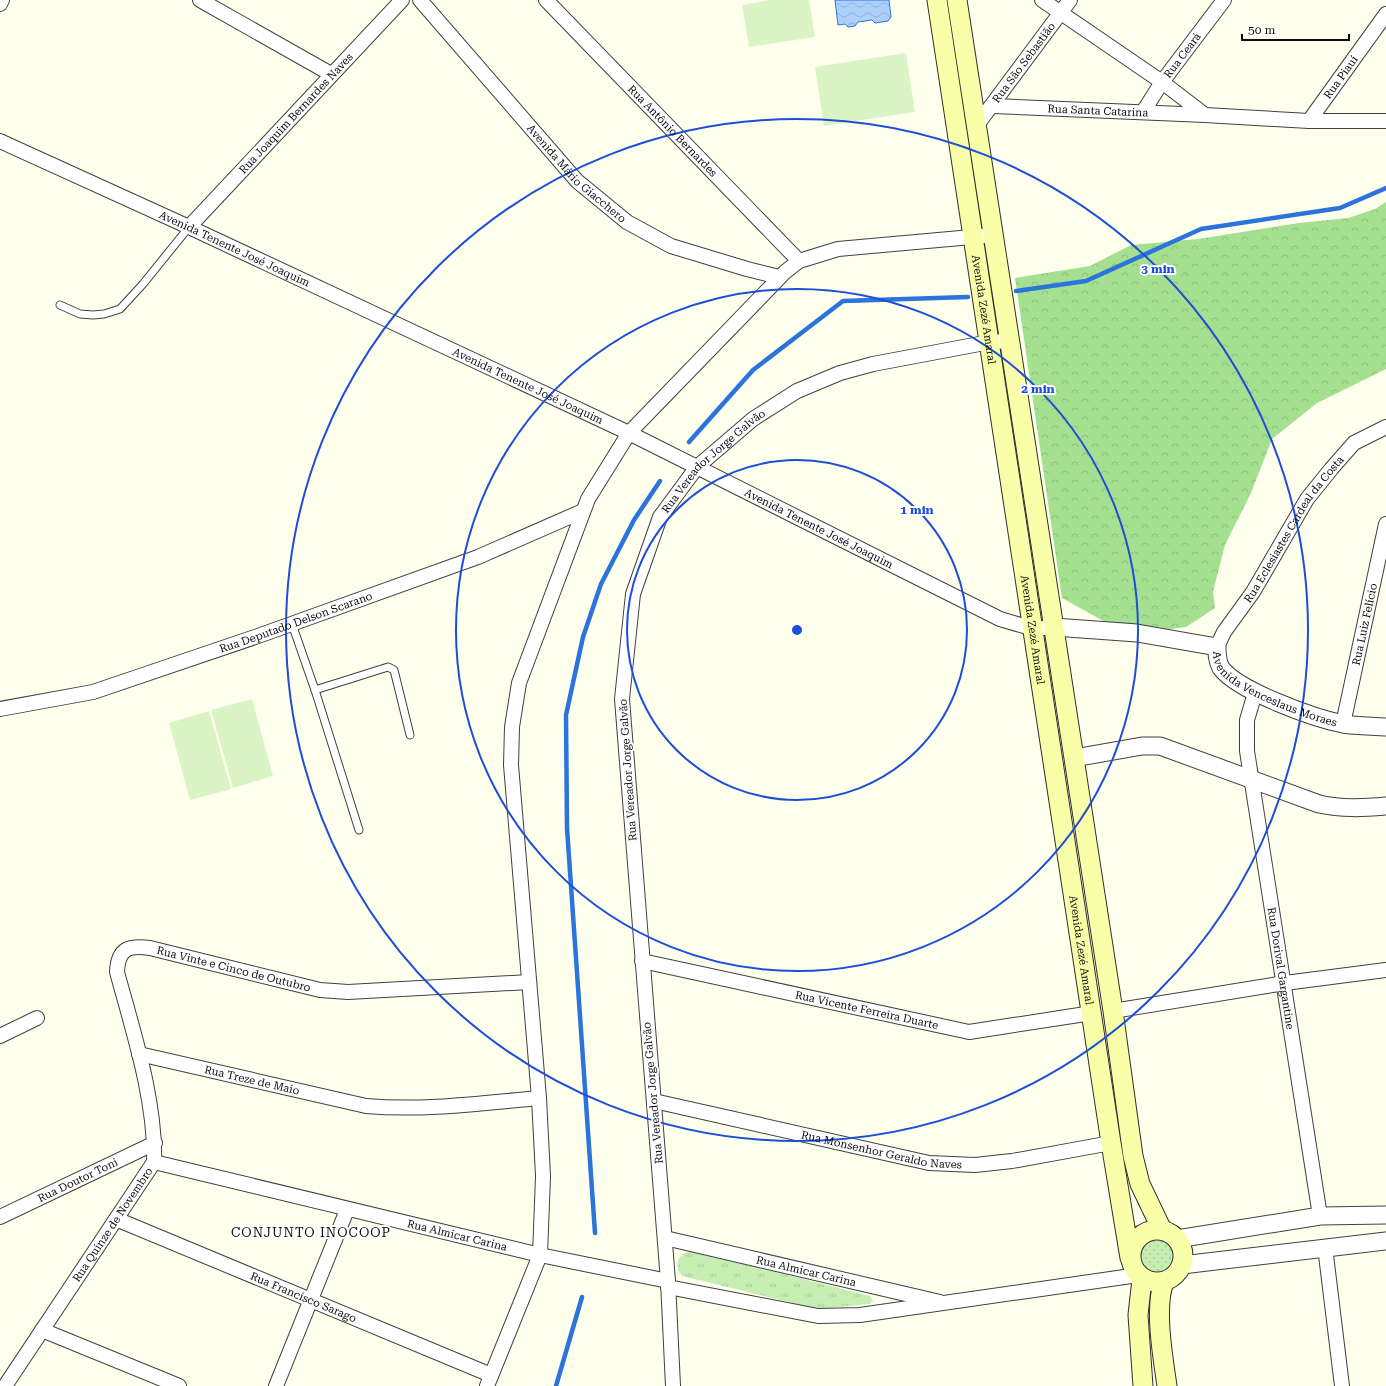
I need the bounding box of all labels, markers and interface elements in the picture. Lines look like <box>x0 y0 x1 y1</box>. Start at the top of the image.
scale bar <box>1242 16 1349 42</box>
street label: Rua São Sebastião <box>989 20 1058 105</box>
text: 50 m <box>1248 23 1275 37</box>
street label: Rua Ceará <box>1161 30 1203 80</box>
street label: Rua Joaquim Bernardes Naves <box>236 50 355 176</box>
street label: Rua Piauí <box>1321 53 1361 101</box>
street label: Rua Antônio Bernardes <box>625 82 720 179</box>
street label: Rua Santa Catarina <box>1047 102 1149 119</box>
street label: Avenida Mário Giacchero <box>524 122 629 225</box>
street label: Avenida Tenente José Joaquim <box>157 208 312 289</box>
street label: Avenida Zezé Amaral <box>969 254 999 366</box>
text: 3 min <box>1141 262 1175 276</box>
street label: Avenida Tenente José Joaquim <box>451 345 605 427</box>
text: 2 min <box>1021 382 1055 396</box>
street label: Rua Vereador Jorge Galvão <box>659 406 768 516</box>
street label: Rua Eclesiastes Cardeal da Costa <box>1241 453 1346 605</box>
street label: Avenida Tenente José Joaquim <box>742 486 896 571</box>
text: 1 min <box>900 503 934 517</box>
street label: Avenida Zezé Amaral <box>1018 574 1048 686</box>
street label: Rua Luiz Felício <box>1349 582 1380 667</box>
street label: Rua Deputado Delson Scarano <box>218 589 374 655</box>
centre of rings <box>790 623 804 637</box>
street label: Avenida Venceslaus Moraes <box>1210 651 1338 729</box>
street label: Rua Vereador Jorge Galvão <box>617 698 639 841</box>
street label: Avenida Zezé Amaral <box>1067 894 1096 1006</box>
street label: Rua Dorival Gargantine <box>1265 906 1297 1030</box>
street label: Rua Vinte e Cinco de Outubro <box>155 943 312 994</box>
street label: Rua Vicente Ferreira Duarte <box>794 988 940 1032</box>
street label: Rua Vereador Jorge Galvão <box>640 1021 666 1164</box>
street label: Rua Treze de Maio <box>203 1063 301 1097</box>
street label: Rua Monsenhor Geraldo Naves <box>800 1128 962 1171</box>
street label: Rua Doutor Toni <box>35 1155 120 1205</box>
street label: Rua Quinze de Novembro <box>70 1165 155 1284</box>
street label: Rua Almicar Carina <box>406 1217 509 1253</box>
district label: CONJUNTO INOCOOP <box>231 1225 391 1240</box>
street label: Rua Almicar Carina <box>755 1253 858 1289</box>
street label: Rua Francisco Sarago <box>248 1269 359 1325</box>

